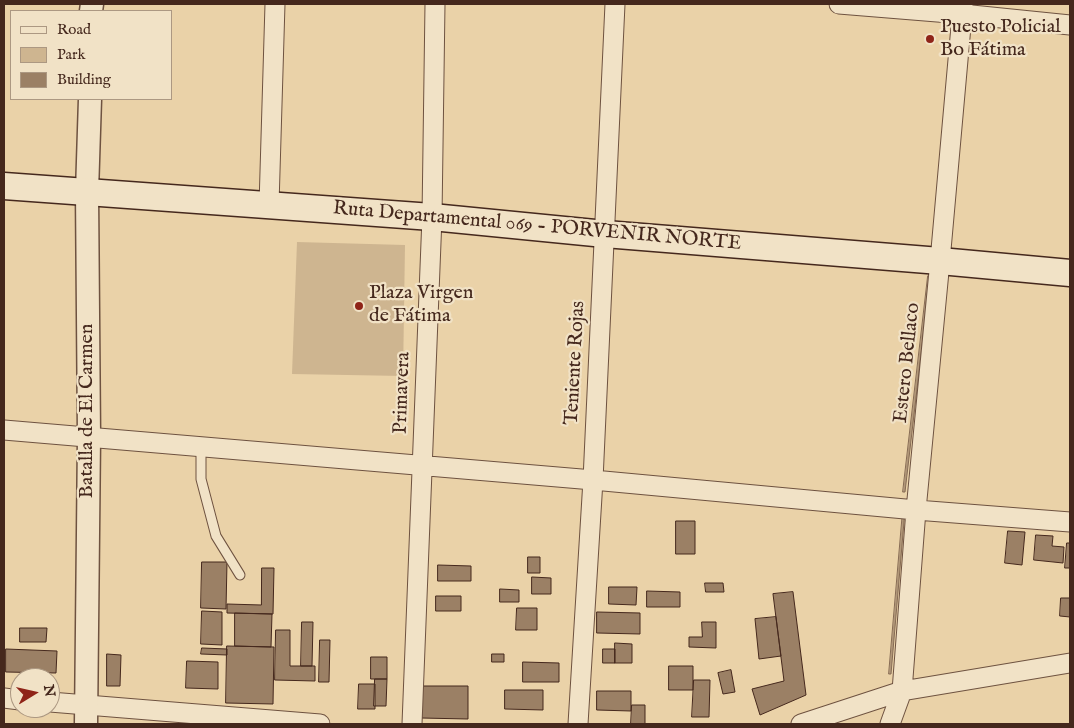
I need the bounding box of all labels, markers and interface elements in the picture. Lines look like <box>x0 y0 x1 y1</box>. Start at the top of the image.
legend <box>10 10 172 100</box>
place label: Puesto Policial Bo Fátima <box>940 16 1061 63</box>
text: Road <box>57 20 91 39</box>
marker: Puesto Policial Bo Fátima <box>924 33 936 45</box>
text: Park <box>57 45 86 64</box>
text: Building <box>57 70 111 89</box>
street label: Ruta Departamental 069 - PORVENIR NORTE <box>332 197 742 257</box>
place label: Plaza Virgen de Fátima <box>369 282 473 329</box>
marker: Plaza Virgen de Fátima <box>353 300 365 312</box>
street label: Teniente Rojas <box>561 300 591 426</box>
street label: Estero Bellaco <box>890 302 926 424</box>
street label: Batalla de El Carmen <box>76 324 100 498</box>
street label: Primavera <box>390 352 416 434</box>
north arrow <box>10 668 60 718</box>
text: N <box>39 683 59 698</box>

